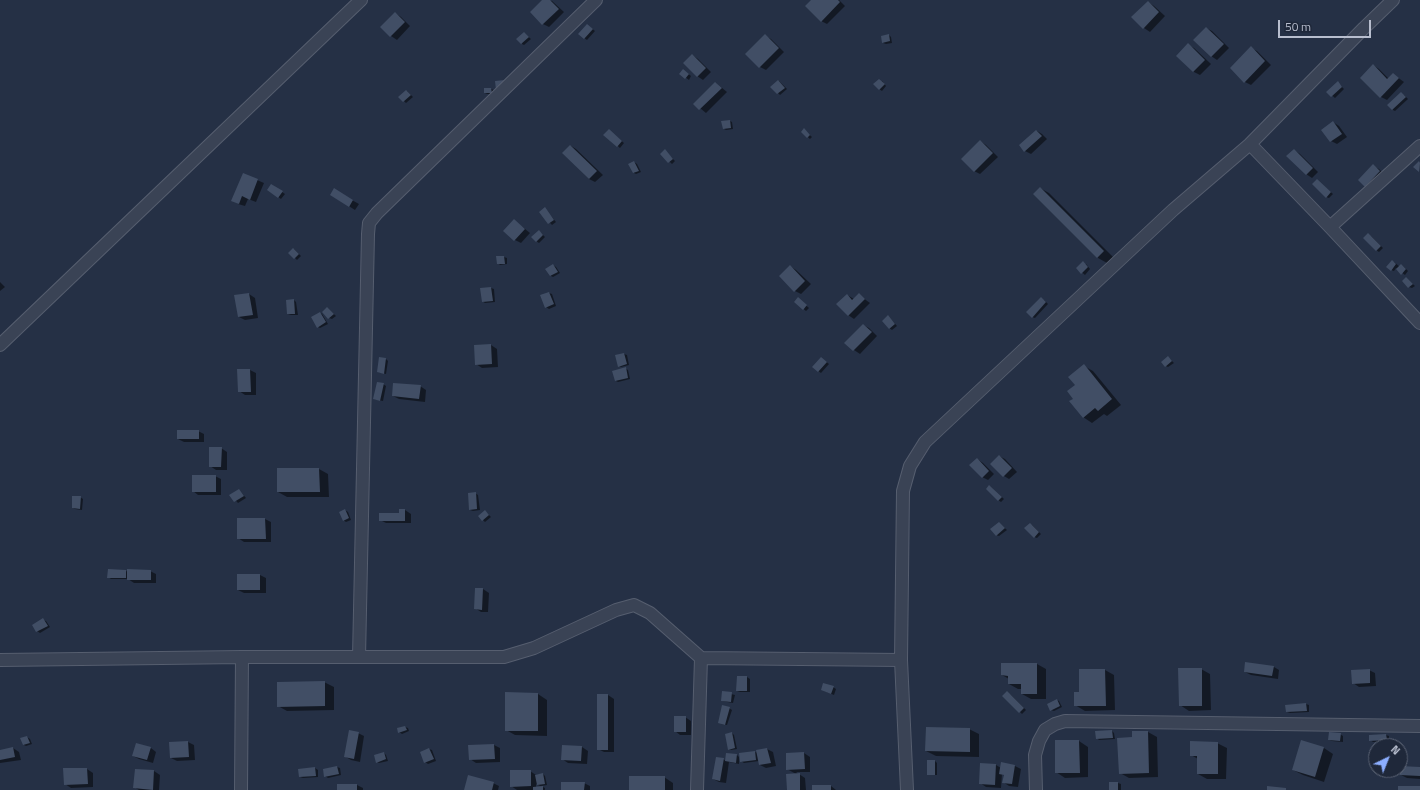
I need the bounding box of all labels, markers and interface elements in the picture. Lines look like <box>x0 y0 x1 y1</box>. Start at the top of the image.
scale bar <box>1280 12 1373 38</box>
text: 50 m <box>1285 17 1311 36</box>
north arrow <box>1368 738 1408 778</box>
text: N <box>1387 742 1404 758</box>

